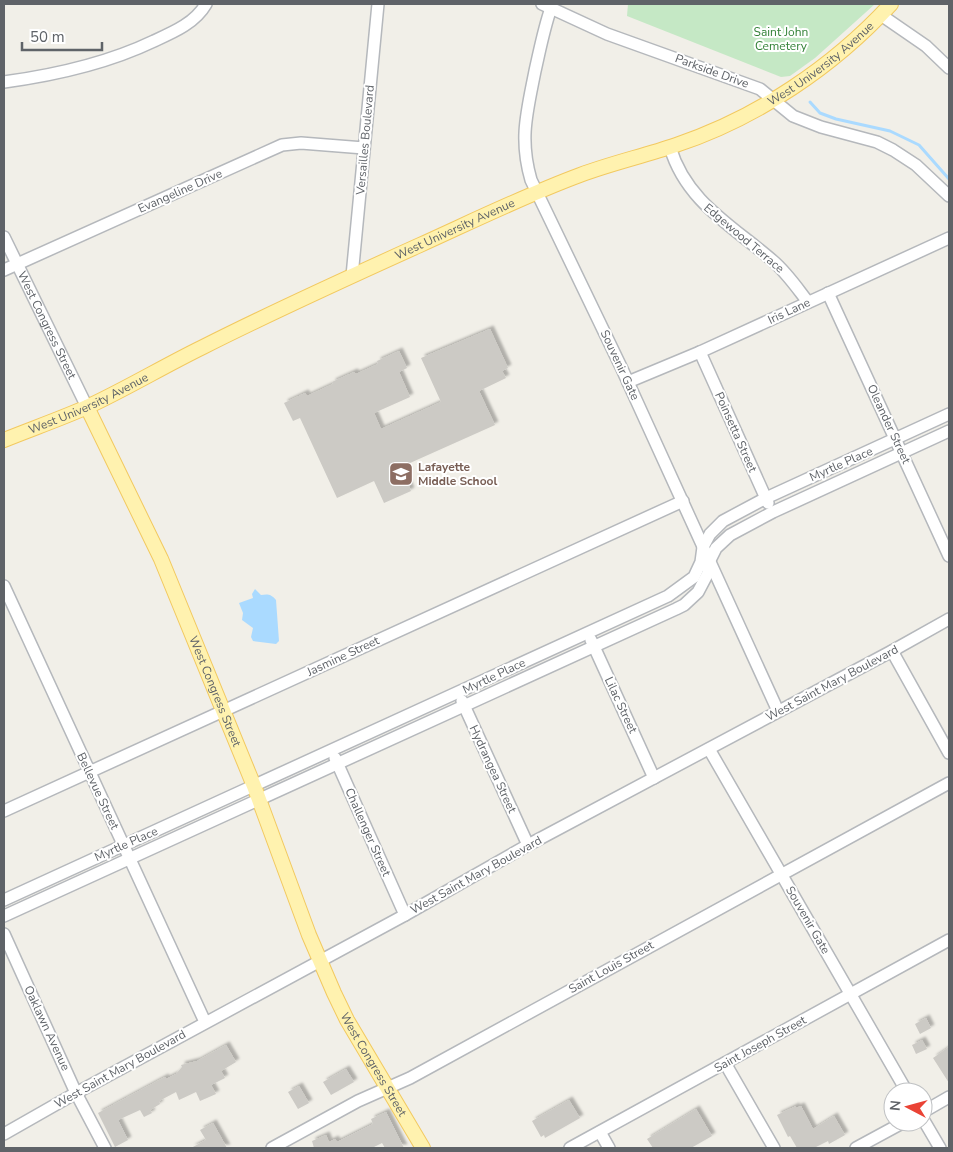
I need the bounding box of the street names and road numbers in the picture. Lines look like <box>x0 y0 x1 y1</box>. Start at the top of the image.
street label: West University Avenue <box>764 18 877 110</box>
street label: Parkside Drive <box>673 50 751 92</box>
street label: Versailles Boulevard <box>352 84 378 197</box>
street label: Evangeline Drive <box>135 165 225 217</box>
street label: West University Avenue <box>392 195 517 263</box>
street label: Edgewood Terrace <box>701 200 787 276</box>
street label: West Congress Street <box>14 268 80 382</box>
street label: Iris Lane <box>765 294 813 328</box>
street label: Souvenir Gate <box>597 327 643 403</box>
street label: West University Avenue <box>26 369 151 438</box>
street label: Oleander Street <box>864 382 915 467</box>
street label: Poinsetta Street <box>711 389 761 475</box>
street label: Myrtle Place <box>807 443 875 485</box>
street label: Jasmine Street <box>303 632 382 680</box>
street label: West Congress Street <box>185 634 245 750</box>
street label: West Saint Mary Boulevard <box>763 641 901 725</box>
street label: Myrtle Place <box>460 654 528 698</box>
street label: Lilac Street <box>601 674 641 737</box>
street label: Hydrangea Street <box>466 722 521 816</box>
street label: Bellevue Street <box>73 750 123 833</box>
street label: Challenger Street <box>341 785 395 879</box>
street label: Myrtle Place <box>92 823 160 865</box>
street label: West Saint Mary Boulevard <box>407 832 545 918</box>
street label: Souvenir Gate <box>782 883 834 957</box>
street label: Saint Louis Street <box>566 937 657 997</box>
street label: Oaklawn Avenue <box>20 983 74 1073</box>
street label: West Congress Street <box>337 1010 411 1120</box>
street label: Saint Joseph Street <box>711 1012 810 1076</box>
street label: West Saint Mary Boulevard <box>51 1026 189 1112</box>

